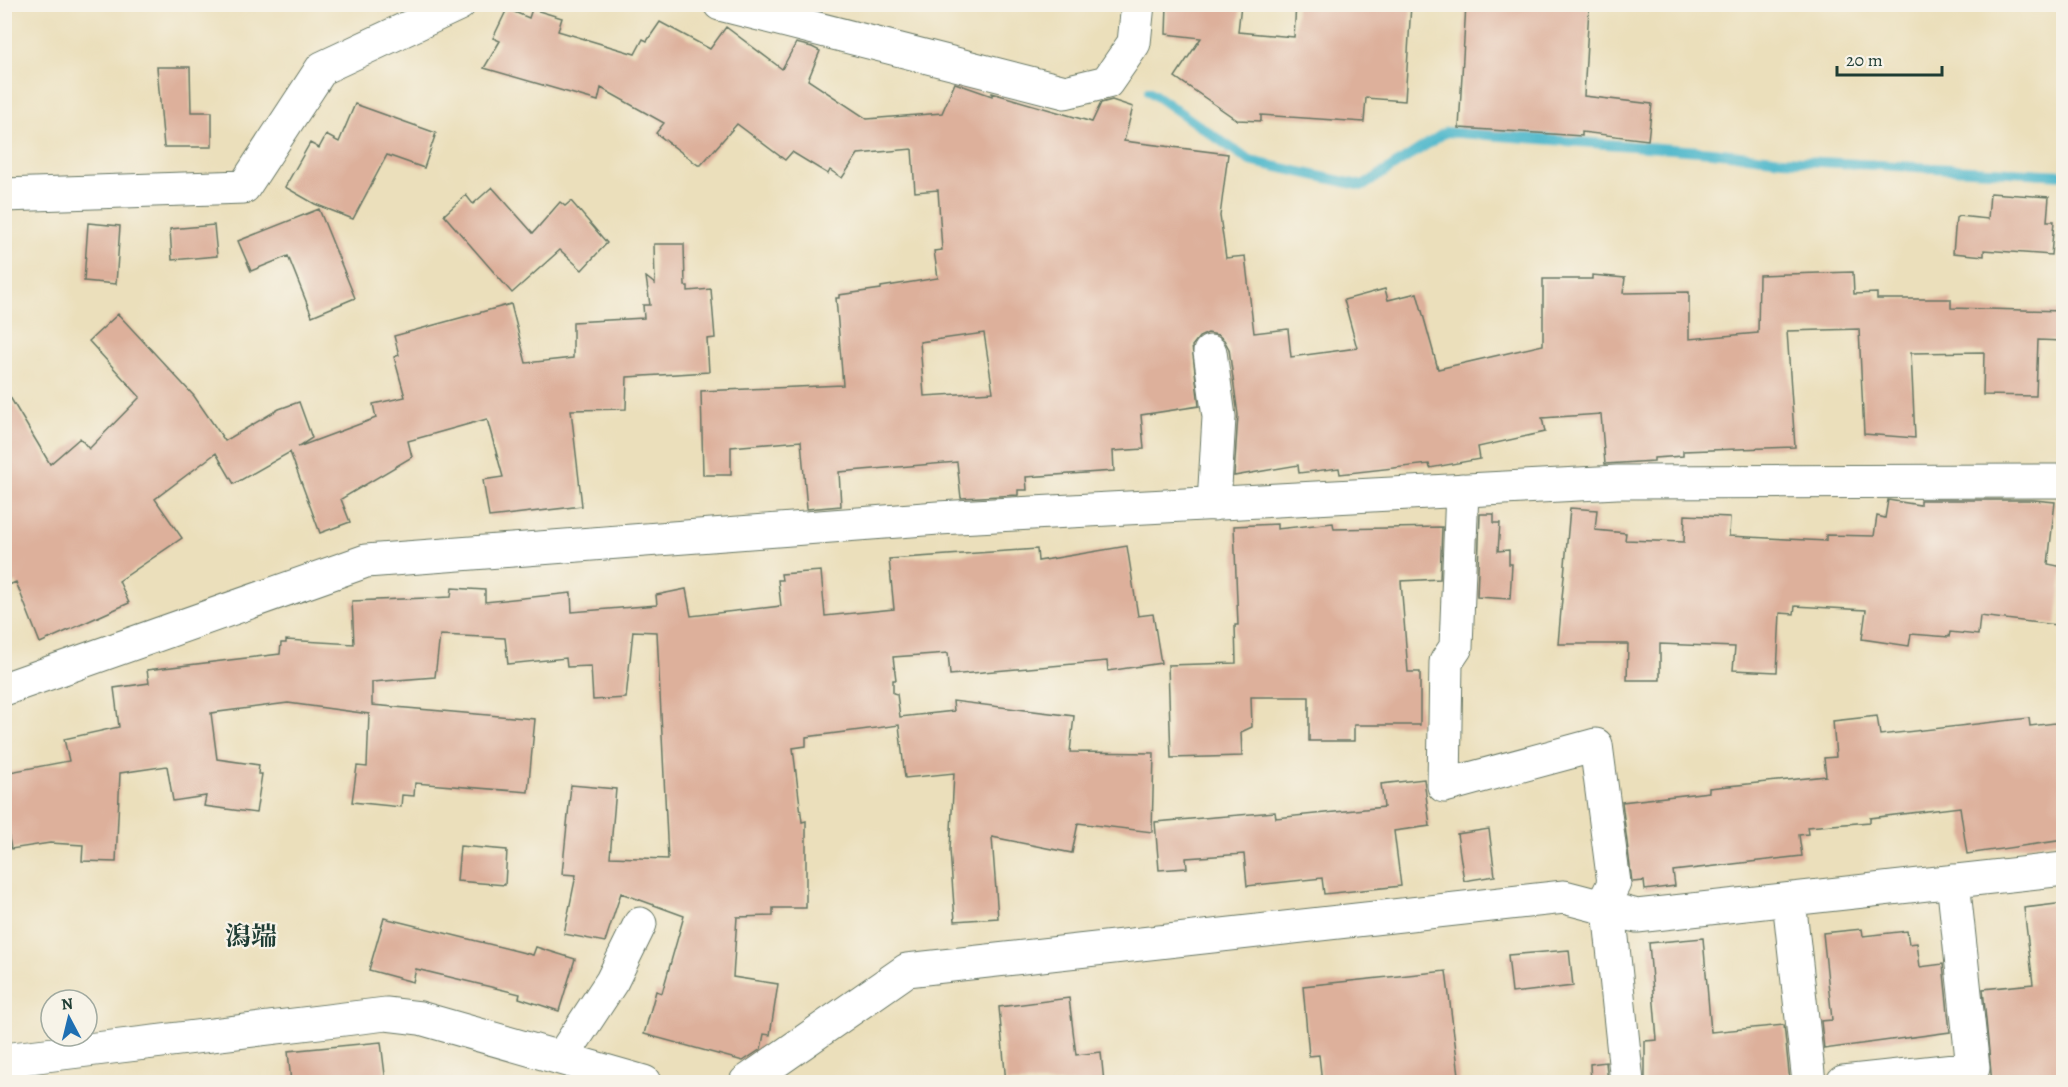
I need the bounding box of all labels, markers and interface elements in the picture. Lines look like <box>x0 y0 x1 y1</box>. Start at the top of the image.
scale bar <box>1837 39 1942 77</box>
text: 20 m <box>1846 48 1883 72</box>
district label: 潟端 <box>225 919 277 954</box>
north arrow <box>39 988 99 1048</box>
text: N <box>60 992 75 1016</box>

